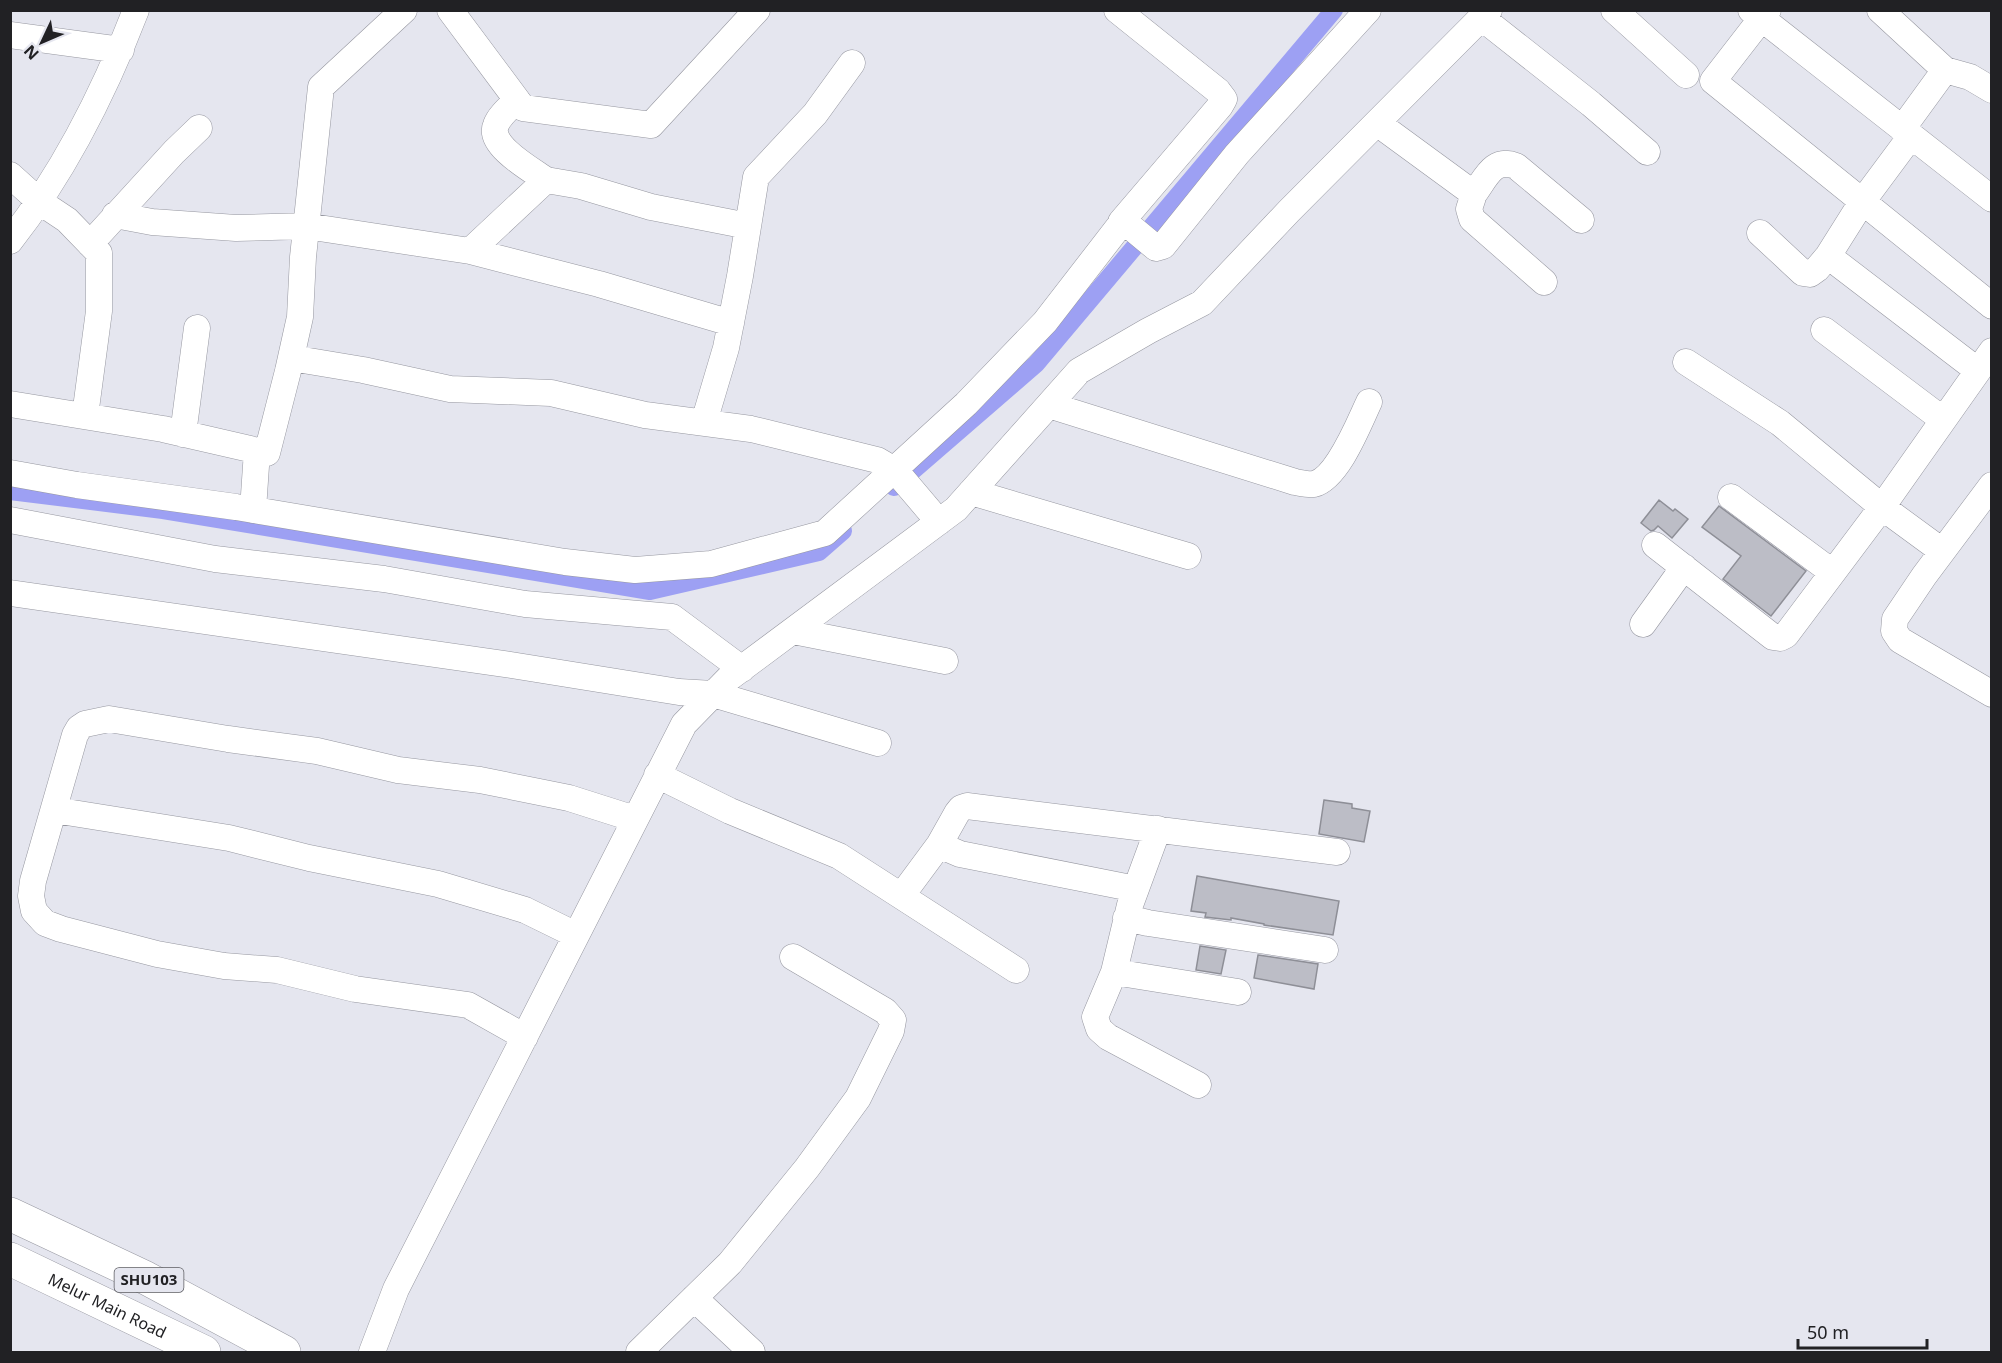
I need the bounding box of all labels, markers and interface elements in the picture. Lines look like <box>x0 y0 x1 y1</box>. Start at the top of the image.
north arrow <box>12 12 72 72</box>
text: N <box>19 40 44 65</box>
street label: Melur Main Road <box>45 1268 170 1343</box>
road number: SHU103 <box>114 1268 184 1292</box>
scale bar <box>1798 1312 1927 1350</box>
text: 50 m <box>1807 1320 1849 1344</box>

